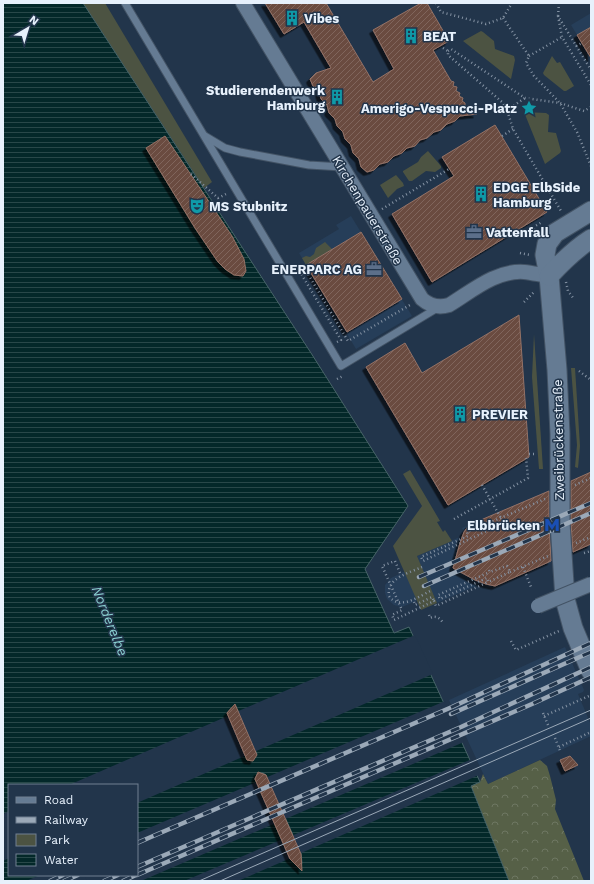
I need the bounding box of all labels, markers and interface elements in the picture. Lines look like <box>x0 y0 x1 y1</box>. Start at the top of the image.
north arrow <box>8 8 48 48</box>
building icon: Vibes <box>283 9 301 27</box>
place label: Vibes <box>304 11 339 26</box>
text: N <box>27 13 41 28</box>
building icon: BEAT <box>402 27 420 45</box>
place label: BEAT <box>423 29 457 44</box>
place label: Studierendenwerk Hamburg <box>206 83 326 113</box>
building icon: Studierendenwerk Hamburg <box>328 88 346 106</box>
place icon: Amerigo-Vespucci-Platz <box>520 99 538 117</box>
place label: Amerigo-Vespucci-Platz <box>361 101 517 116</box>
street label: Kirchenpauerstraße <box>329 153 406 267</box>
place label: EDGE ElbSide Hamburg <box>493 180 581 210</box>
building icon: EDGE ElbSide Hamburg <box>472 185 490 203</box>
theatre icon: MS Stubnitz <box>188 197 206 215</box>
place label: MS Stubnitz <box>209 199 288 214</box>
office icon: Vattenfall <box>465 223 483 241</box>
place label: Vattenfall <box>486 225 550 240</box>
office icon: ENERPARC AG <box>365 260 383 278</box>
place label: ENERPARC AG <box>271 262 362 277</box>
street label: Zweibrückenstraße <box>550 379 567 501</box>
building icon: PREVIER <box>451 405 469 423</box>
place label: PREVIER <box>472 407 528 422</box>
metro station icon: Elbbrücken <box>543 516 561 534</box>
place label: Elbbrücken <box>467 518 540 533</box>
water label: Norderelbe <box>89 584 131 658</box>
legend <box>8 784 138 876</box>
text: Road <box>44 793 73 807</box>
text: Railway <box>44 813 89 827</box>
text: Park <box>44 833 70 847</box>
text: Water <box>44 853 79 867</box>

